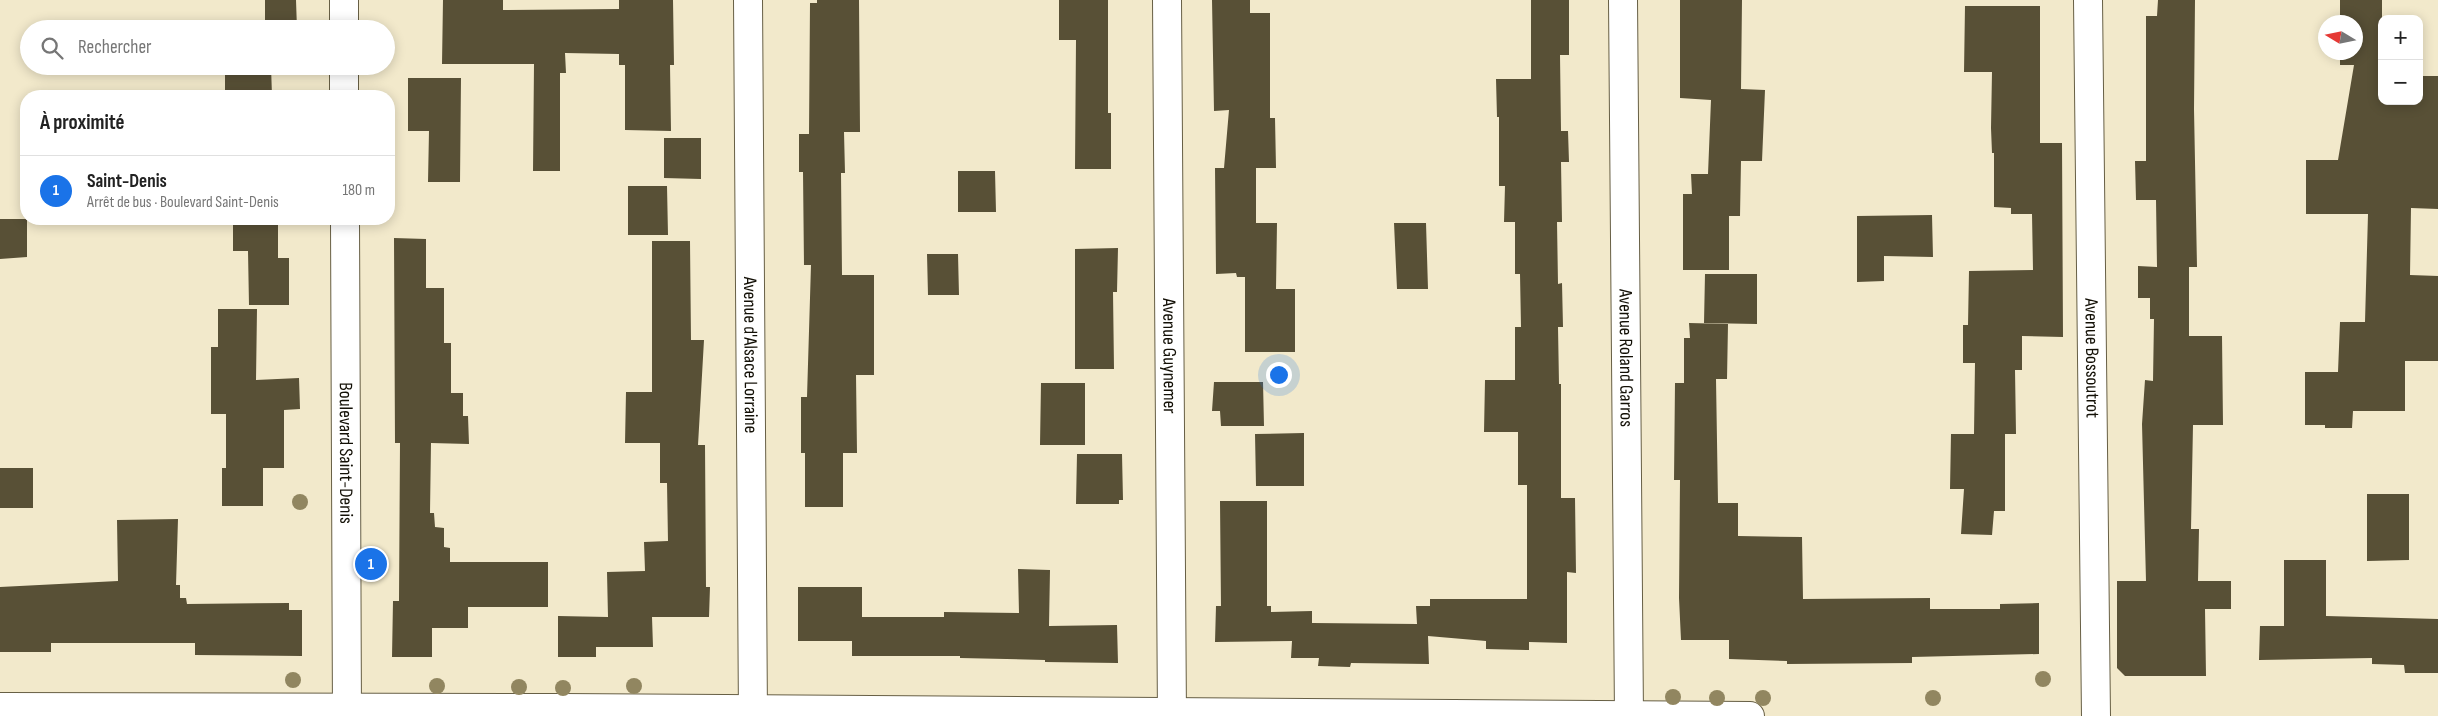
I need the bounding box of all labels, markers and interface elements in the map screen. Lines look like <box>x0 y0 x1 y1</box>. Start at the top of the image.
north arrow <box>2318 15 2363 60</box>
map controls <box>2378 15 2423 105</box>
button: + <box>2378 15 2423 60</box>
search box <box>20 20 395 75</box>
icon: search <box>38 34 66 62</box>
text: Rechercher <box>78 36 152 59</box>
button: − <box>2378 60 2423 105</box>
text: À proximité <box>40 110 125 135</box>
text: Saint-Denis <box>87 170 167 193</box>
text: 1 <box>53 181 59 200</box>
text: 180 m <box>342 181 375 200</box>
text: Arrêt de bus · Boulevard Saint-Denis <box>87 193 279 212</box>
street label: Avenue d'Alsace Lorraine <box>738 276 763 433</box>
street label: Avenue Roland Garros <box>1614 288 1638 427</box>
street label: Avenue Guynemer <box>1158 297 1181 414</box>
street label: Avenue Bossoutrot <box>2080 297 2104 418</box>
your location <box>1266 362 1292 388</box>
street label: Boulevard Saint-Denis <box>334 382 358 524</box>
pin: 1 <box>355 545 387 583</box>

